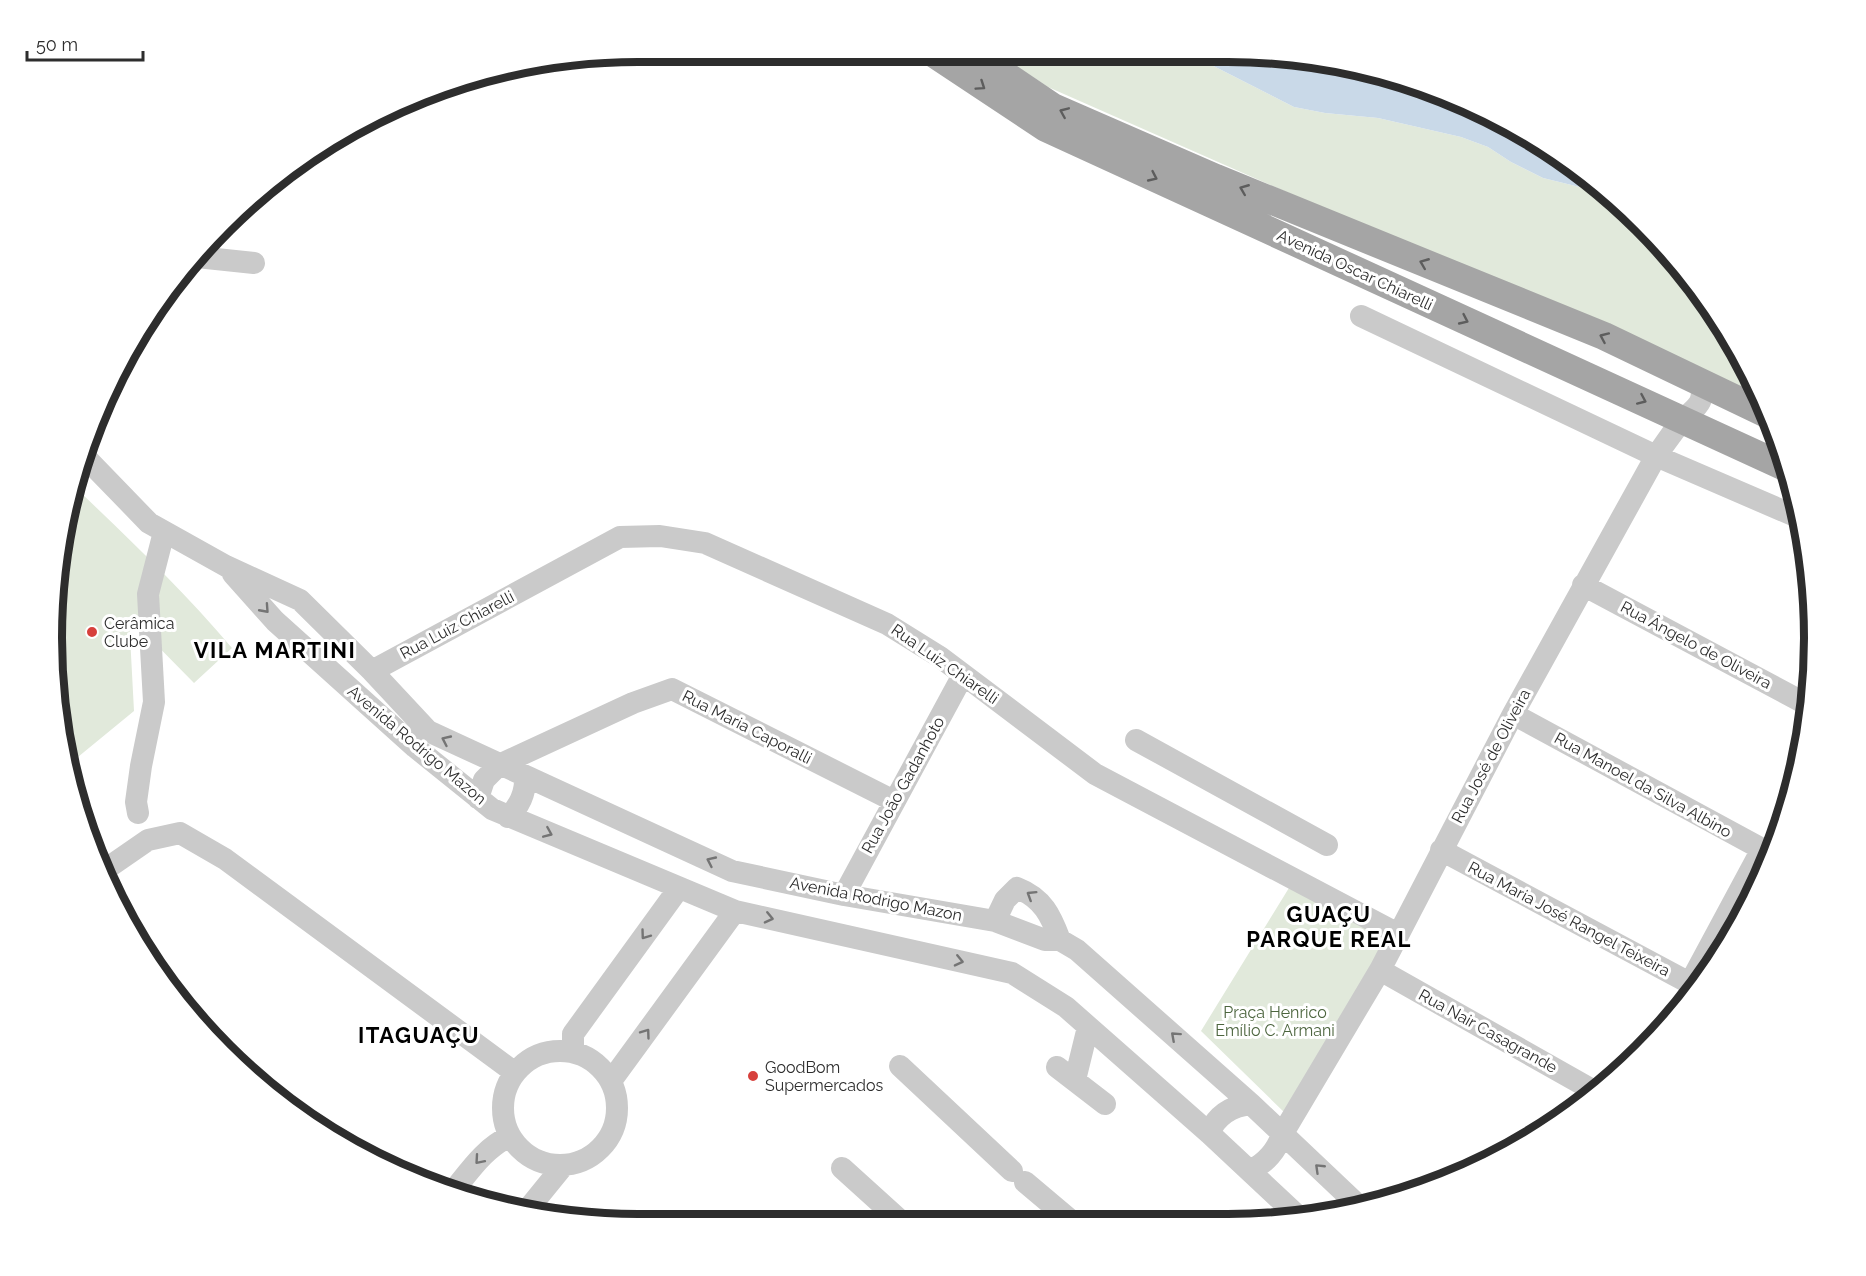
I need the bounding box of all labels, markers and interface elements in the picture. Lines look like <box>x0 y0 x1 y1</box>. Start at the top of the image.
scale bar <box>27 24 142 62</box>
text: 50 m <box>36 34 78 55</box>
one-way arrow <box>975 79 986 90</box>
one-way arrow <box>1060 107 1071 119</box>
one-way arrow <box>1147 170 1158 182</box>
one-way arrow <box>1239 184 1250 196</box>
street label: Avenida Oscar Chiarelli <box>1274 226 1436 314</box>
one-way arrow <box>1419 258 1430 270</box>
one-way arrow <box>1457 313 1468 325</box>
one-way arrow <box>1600 332 1611 344</box>
one-way arrow <box>1635 393 1646 405</box>
street label: Rua Luiz Chiarelli <box>397 587 517 663</box>
street label: Rua Ângelo de Oliveira <box>1617 596 1775 693</box>
one-way arrow <box>258 603 269 613</box>
place label: Cerâmica Clube <box>104 614 174 651</box>
street label: Rua Luiz Chiarelli <box>888 620 1002 708</box>
marker: Cerâmica Clube <box>85 625 99 639</box>
district label: VILA MARTINI <box>194 637 356 663</box>
street label: Avenida Rodrigo Mazon <box>344 681 490 809</box>
street label: Rua Maria Caporalli <box>679 686 815 768</box>
street label: Rua José de Oliveira <box>1448 686 1534 826</box>
street label: Rua João Gadanhoto <box>858 713 948 857</box>
street label: Rua Manoel da Silva Albino <box>1551 728 1735 842</box>
one-way arrow <box>441 735 452 747</box>
one-way arrow <box>541 826 552 838</box>
one-way arrow <box>706 857 717 869</box>
street label: Rua Maria José Rangel Teixeira <box>1465 858 1673 980</box>
street label: Avenida Rodrigo Mazon <box>788 873 964 925</box>
one-way arrow <box>1027 891 1037 903</box>
district label: GUAÇU PARQUE REAL <box>1246 901 1412 952</box>
one-way arrow <box>763 911 773 924</box>
one-way arrow <box>641 929 652 940</box>
one-way arrow <box>954 953 964 966</box>
street label: Rua Nair Casagrande <box>1415 985 1561 1077</box>
park label: Praça Henrico Emílio C. Armani <box>1215 1003 1335 1040</box>
district label: ITAGUAÇU <box>358 1022 480 1048</box>
one-way arrow <box>639 1029 650 1040</box>
one-way arrow <box>1171 1032 1182 1043</box>
place label: GoodBom Supermercados <box>765 1058 884 1095</box>
marker: GoodBom Supermercados <box>746 1069 760 1083</box>
one-way arrow <box>475 1153 486 1163</box>
one-way arrow <box>1315 1164 1326 1175</box>

